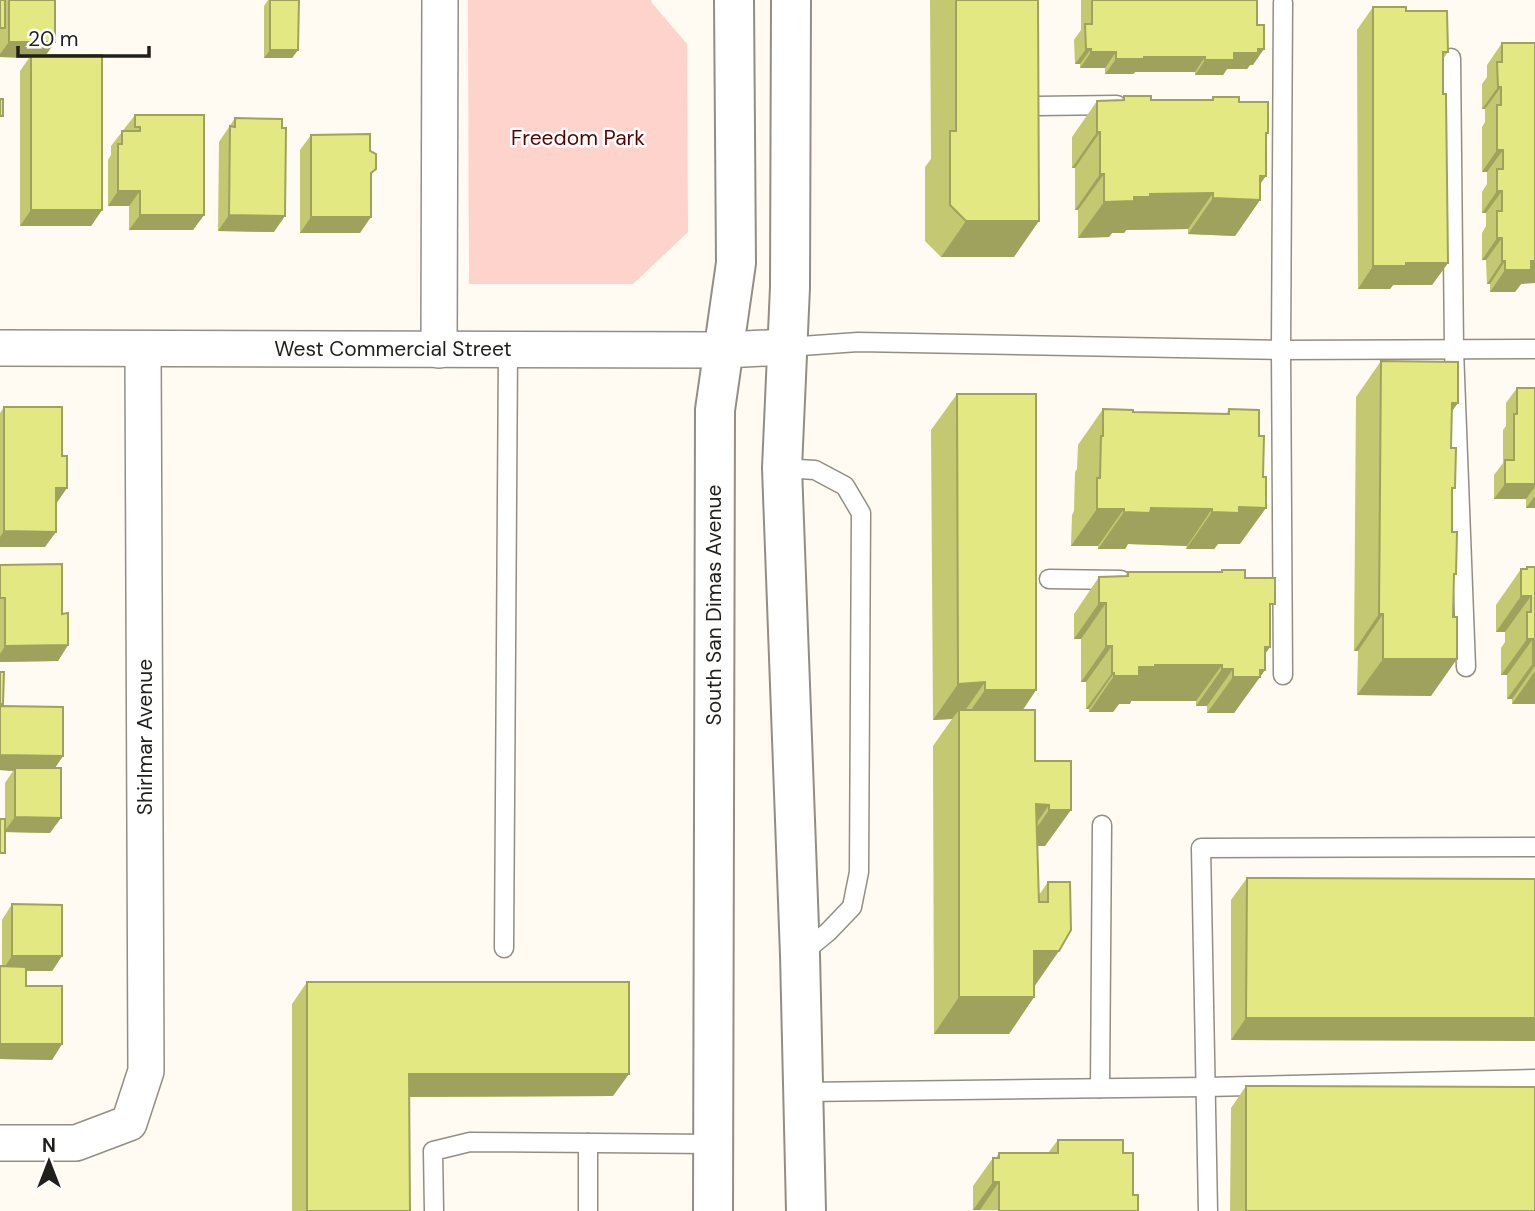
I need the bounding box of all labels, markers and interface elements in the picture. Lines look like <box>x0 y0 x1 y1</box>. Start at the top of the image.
scale bar <box>18 14 149 58</box>
text: 20 m <box>28 25 79 53</box>
park label: Freedom Park <box>511 124 645 152</box>
street label: West Commercial Street <box>274 335 512 363</box>
street label: South San Dimas Avenue <box>700 484 728 725</box>
street label: Shirlmar Avenue <box>131 659 159 815</box>
north arrow <box>14 1127 84 1197</box>
text: N <box>42 1133 56 1158</box>

